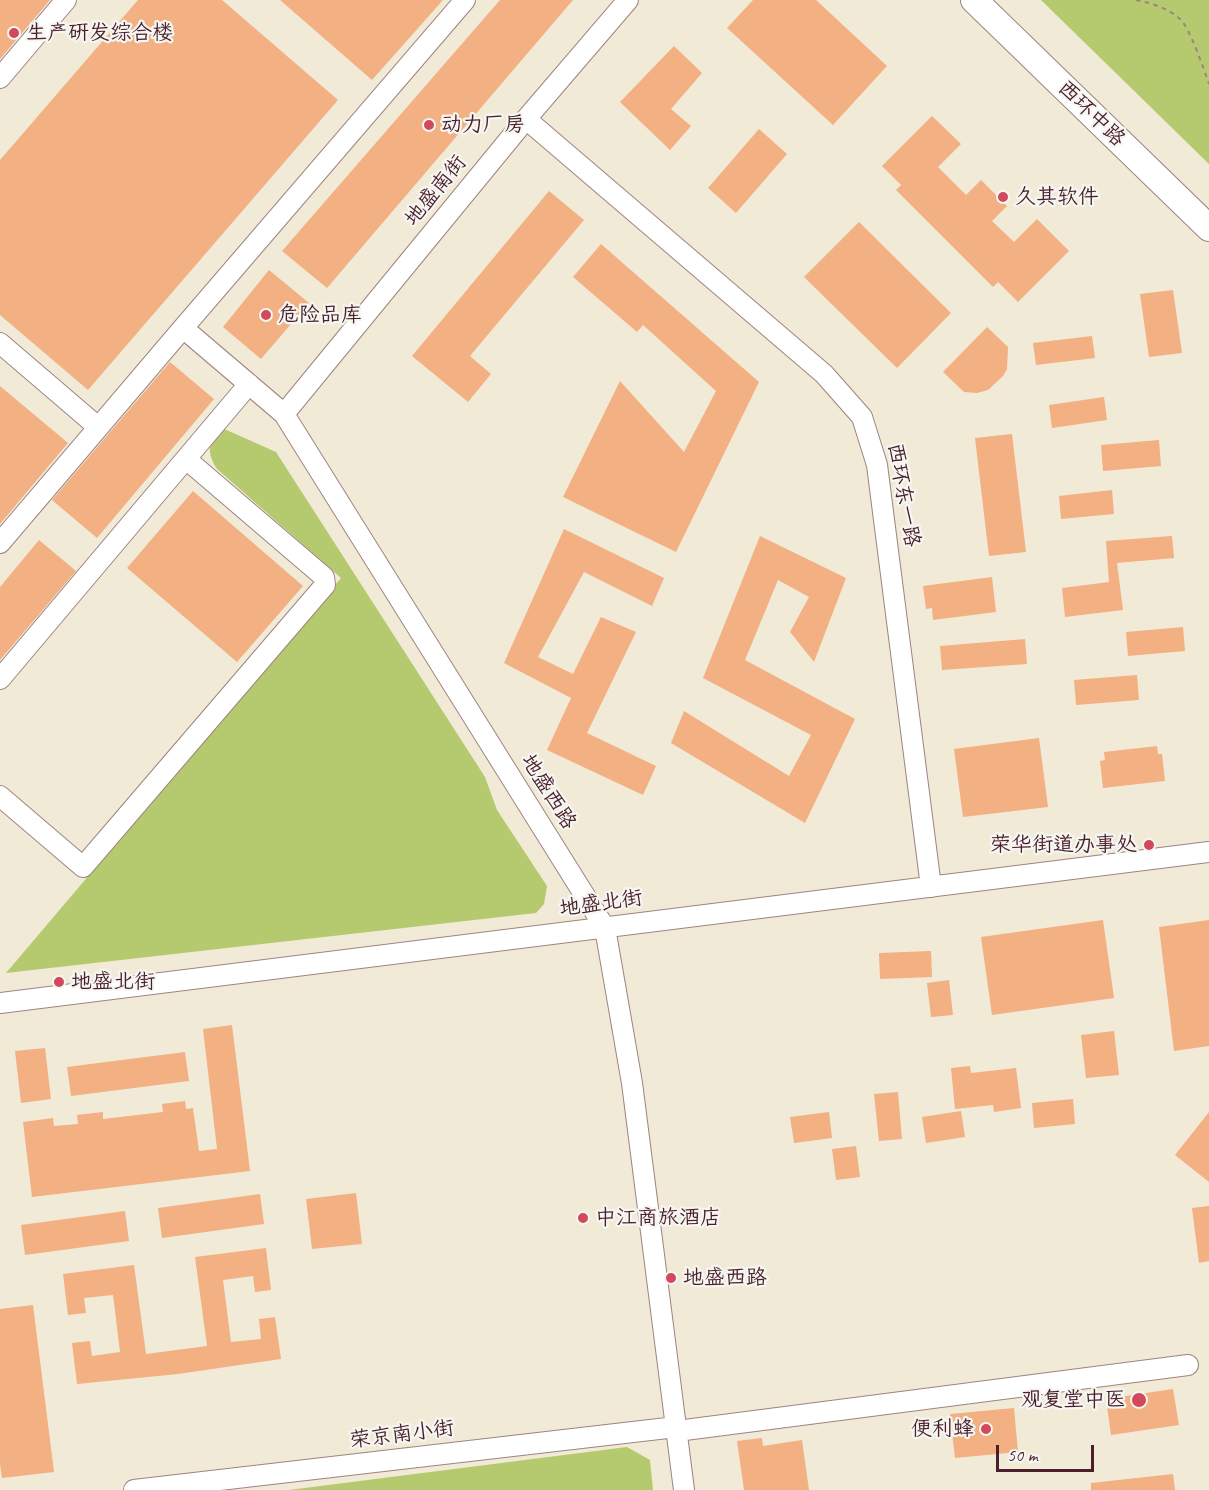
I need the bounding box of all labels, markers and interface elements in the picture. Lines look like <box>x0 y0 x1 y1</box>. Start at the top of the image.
place label: 生产研发综合楼 <box>26 20 173 46</box>
marker: 生产研发综合楼 <box>7 26 21 40</box>
street label: 西环中路 <box>1052 76 1130 152</box>
place label: 动力厂房 <box>441 112 525 138</box>
marker: 动力厂房 <box>422 118 436 132</box>
street label: 地盛南街 <box>400 150 472 232</box>
place label: 久其软件 <box>1015 184 1099 210</box>
marker: 久其软件 <box>996 190 1010 204</box>
place label: 危险品库 <box>278 302 362 328</box>
marker: 危险品库 <box>259 308 273 322</box>
street label: 西环东一路 <box>881 441 925 549</box>
street label: 地盛西路 <box>515 750 581 834</box>
place label: 荣华街道办事处 <box>990 832 1137 858</box>
marker: 荣华街道办事处 <box>1142 838 1156 852</box>
street label: 地盛北街 <box>558 886 644 922</box>
place label: 地盛北街 <box>71 969 155 995</box>
marker: 地盛北街 <box>52 975 66 989</box>
place label: 中江商旅酒店 <box>595 1205 721 1231</box>
marker: 中江商旅酒店 <box>576 1211 590 1225</box>
place label: 地盛西路 <box>683 1265 767 1291</box>
marker: 地盛西路 <box>664 1271 678 1285</box>
place label: 观复堂中医 <box>1021 1387 1126 1413</box>
marker: 观复堂中医 <box>1130 1391 1148 1409</box>
street label: 荣京南小街 <box>348 1416 456 1454</box>
place label: 便利蜂 <box>911 1416 974 1442</box>
marker: 便利蜂 <box>979 1422 993 1436</box>
scale bar <box>999 1433 1096 1471</box>
text: 50 m <box>1007 1444 1038 1466</box>

